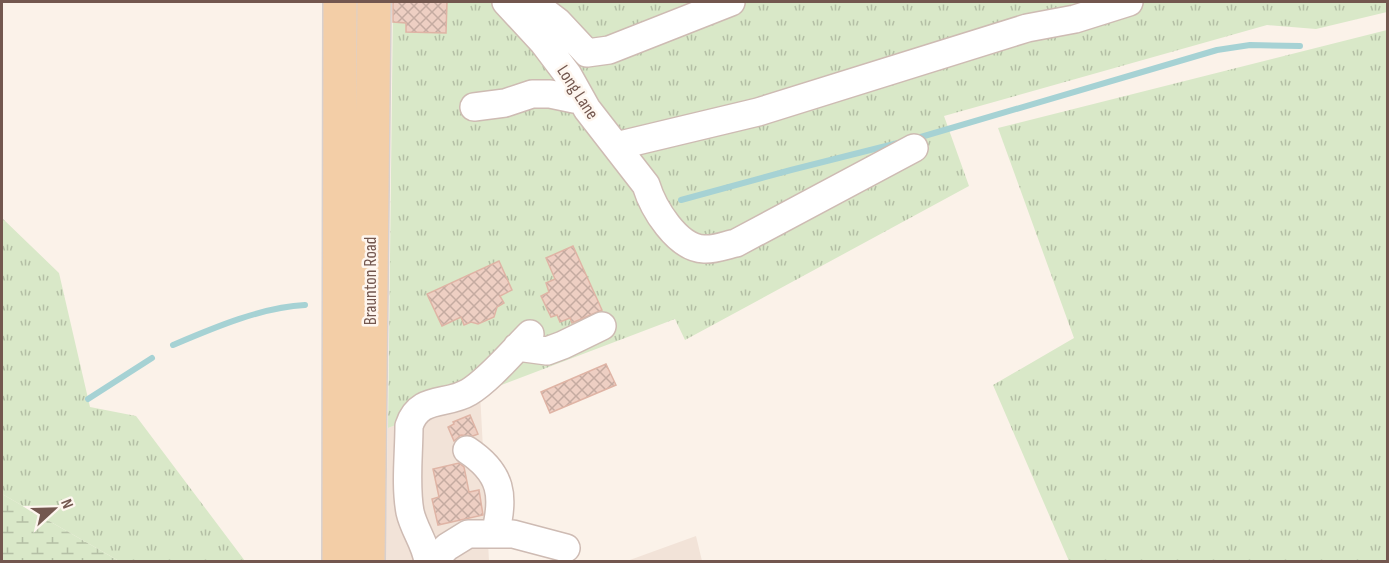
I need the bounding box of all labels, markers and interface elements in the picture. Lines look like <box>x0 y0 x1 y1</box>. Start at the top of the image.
street label: Long Lane <box>552 61 603 123</box>
street label: Braunton Road <box>360 237 381 325</box>
north arrow <box>24 479 84 539</box>
text: N <box>56 496 77 511</box>

